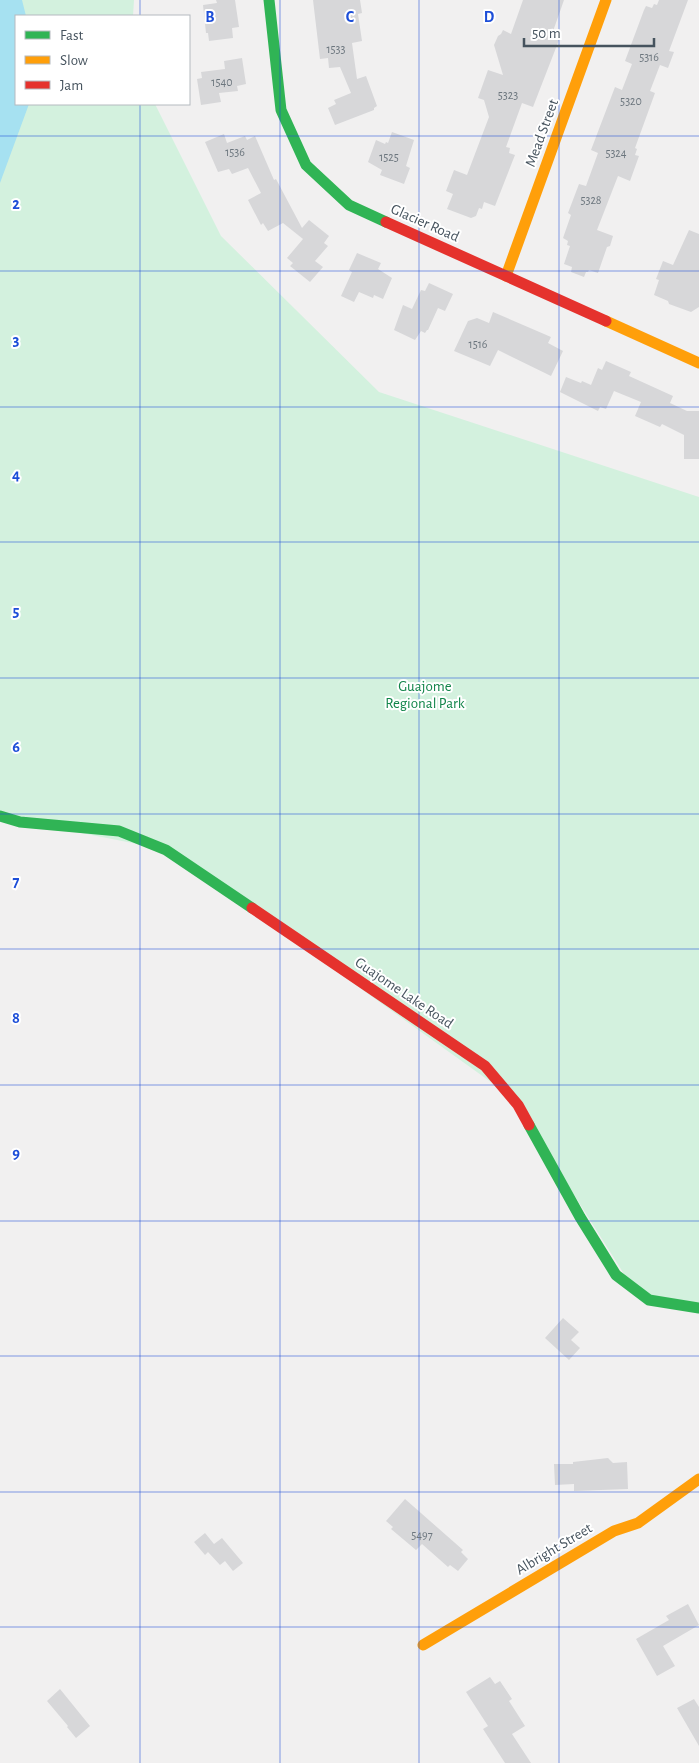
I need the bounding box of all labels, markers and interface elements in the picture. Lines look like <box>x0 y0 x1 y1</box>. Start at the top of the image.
text: B <box>205 9 215 25</box>
text: C <box>346 9 355 25</box>
text: D <box>484 9 495 25</box>
legend <box>15 15 190 105</box>
scale bar <box>524 15 654 47</box>
text: 50 m <box>532 26 561 41</box>
text: Fast <box>60 28 84 43</box>
house number: 1533 <box>326 43 346 55</box>
house number: 5316 <box>639 51 659 63</box>
text: Slow <box>60 53 88 68</box>
house number: 1540 <box>211 76 233 88</box>
text: Jam <box>60 78 83 93</box>
house number: 5323 <box>498 89 518 101</box>
house number: 5320 <box>620 95 642 107</box>
street label: Mead Street <box>523 97 561 169</box>
house number: 1536 <box>225 146 245 158</box>
house number: 5324 <box>605 147 627 159</box>
house number: 1525 <box>379 151 399 163</box>
house number: 5328 <box>580 194 602 206</box>
text: 2 <box>12 196 20 212</box>
street label: Glacier Road <box>389 201 462 245</box>
text: 3 <box>13 332 20 348</box>
house number: 1516 <box>469 338 488 350</box>
text: 4 <box>12 467 20 483</box>
text: 5 <box>13 603 20 619</box>
park label: Guajome Regional Park <box>385 679 465 711</box>
text: 6 <box>12 739 20 755</box>
text: 7 <box>13 874 20 890</box>
street label: Guajome Lake Road <box>352 955 456 1031</box>
text: 8 <box>12 1010 20 1026</box>
text: 9 <box>12 1145 20 1161</box>
street label: Albright Street <box>513 1520 595 1578</box>
house number: 5497 <box>411 1529 433 1541</box>

